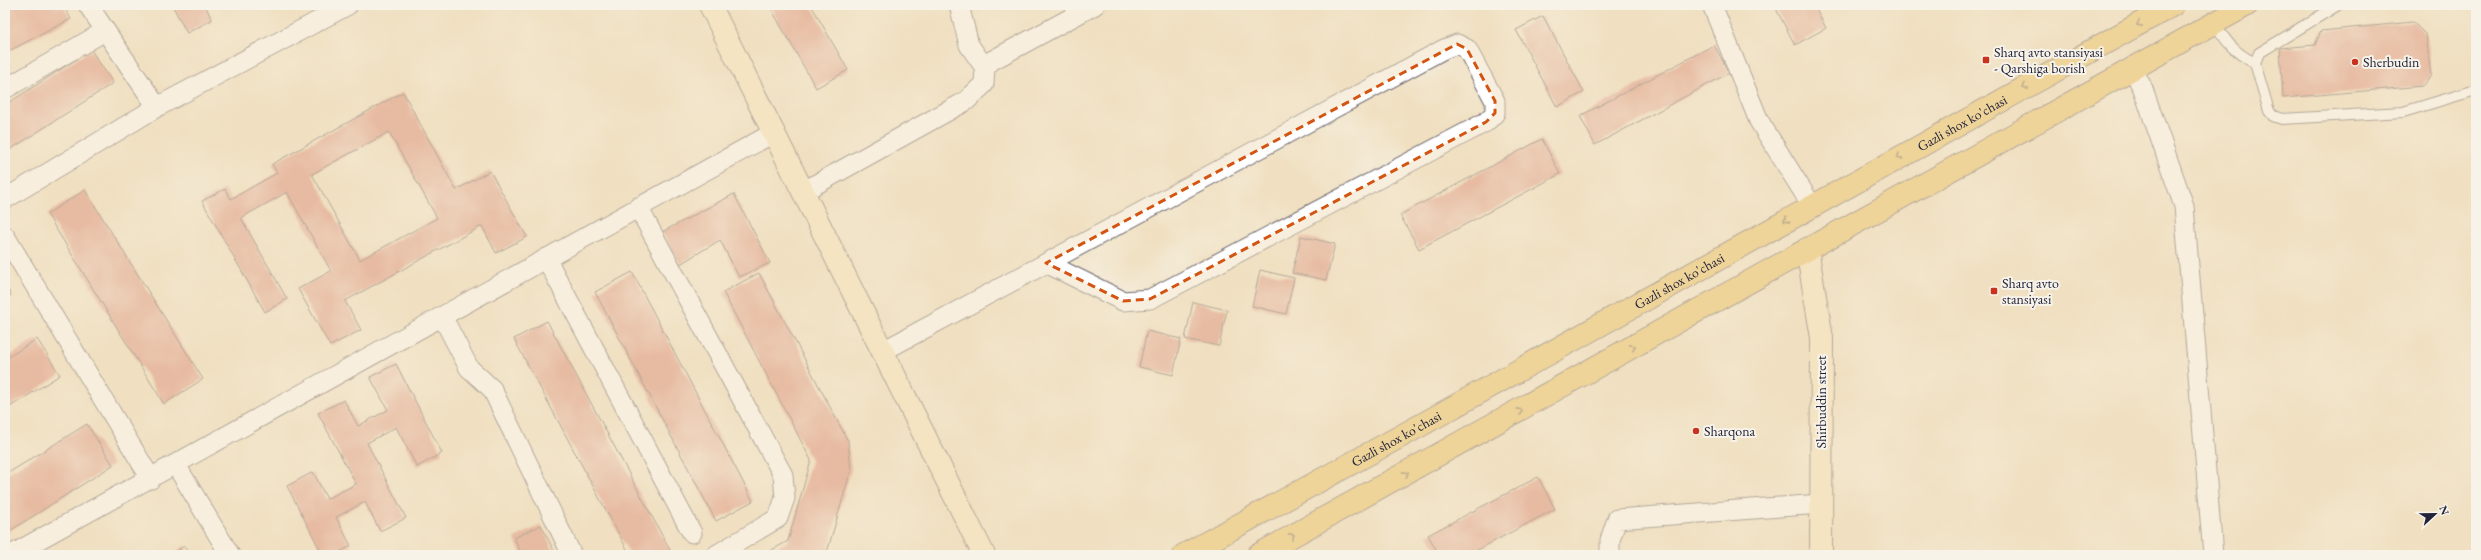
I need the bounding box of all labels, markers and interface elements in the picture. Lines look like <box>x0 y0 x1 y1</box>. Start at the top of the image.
one-way arrow <box>2136 20 2143 27</box>
place label: Sharq avto stansiyasi - Qarshiga borish <box>1994 43 2104 77</box>
place label: Sherbudin <box>2363 53 2420 71</box>
marker: Sharq avto stansiyasi - Qarshiga borish <box>1981 55 1991 65</box>
marker: Sherbudin <box>2350 57 2360 67</box>
one-way arrow <box>2022 82 2029 89</box>
street label: Gazli shox ko'chasi <box>1914 90 2011 155</box>
one-way arrow <box>1896 152 1903 159</box>
one-way arrow <box>1783 216 1790 223</box>
street label: Gazli shox ko'chasi <box>1631 248 1728 313</box>
place label: Sharq avto stansiyasi <box>2002 274 2059 308</box>
marker: Sharq avto stansiyasi <box>1989 286 1999 296</box>
one-way arrow <box>1629 344 1636 352</box>
street label: Shirbuddin street <box>1812 355 1830 448</box>
street label: Gazli shox ko'chasi <box>1348 406 1445 471</box>
one-way arrow <box>1516 408 1523 415</box>
place label: Sharqona <box>1704 422 1756 440</box>
marker: Sharqona <box>1691 426 1701 436</box>
one-way arrow <box>1402 471 1409 479</box>
north arrow <box>2415 494 2455 534</box>
text: N <box>2436 504 2452 517</box>
one-way arrow <box>1288 534 1295 541</box>

